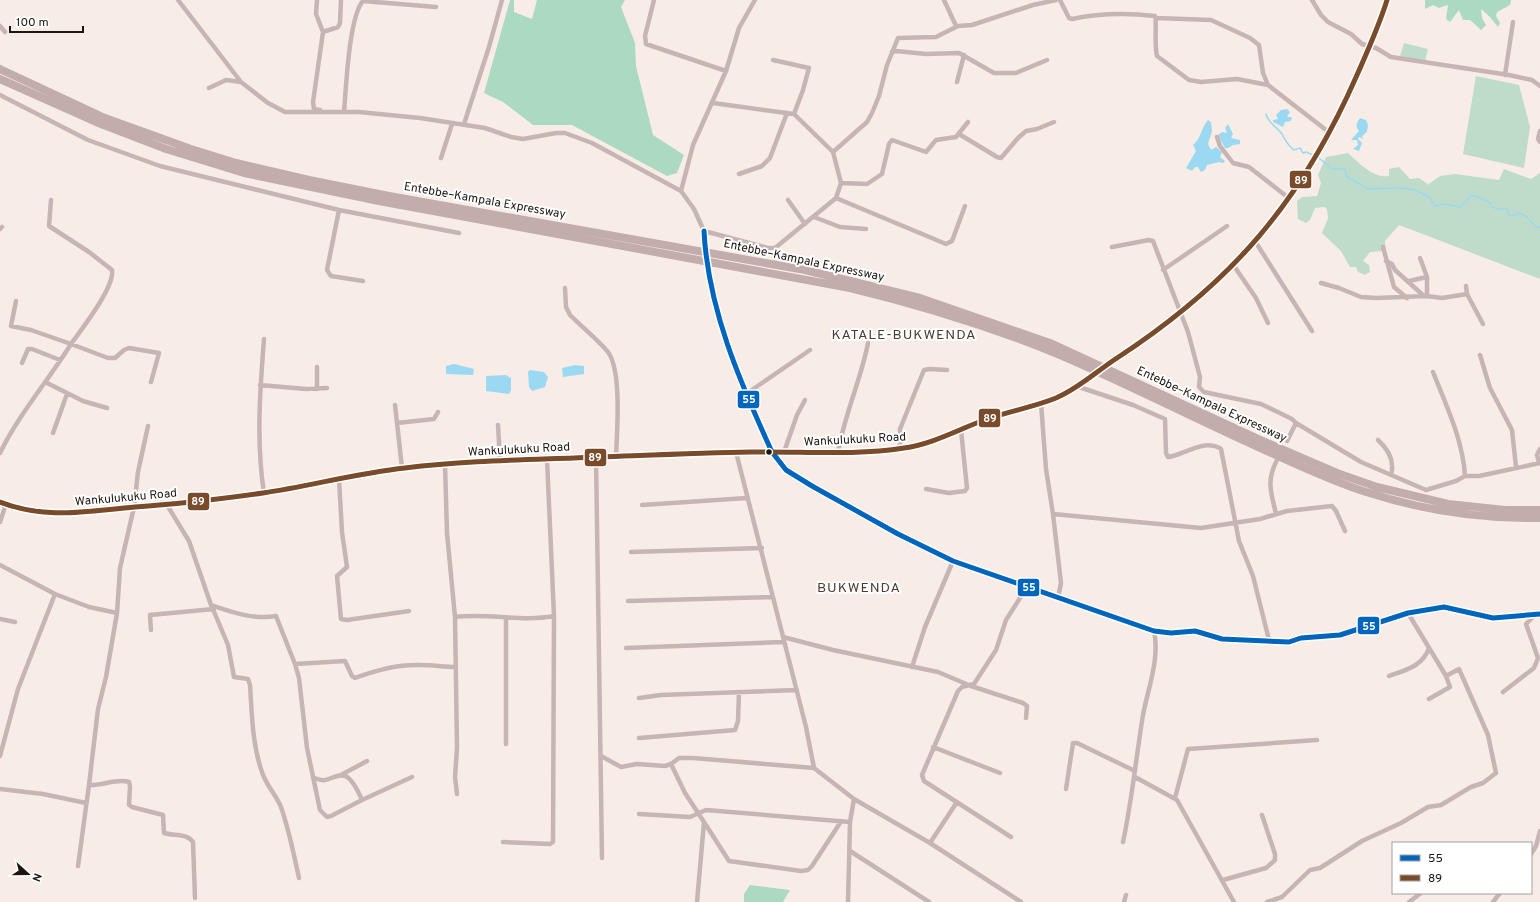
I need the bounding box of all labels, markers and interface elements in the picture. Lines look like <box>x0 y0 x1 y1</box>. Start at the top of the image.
scale bar <box>10 8 83 34</box>
text: 100 m <box>16 15 49 31</box>
line badge: 89 <box>1289 170 1312 189</box>
text: 89 <box>1294 174 1308 188</box>
street label: Entebbe–Kampala Expressway <box>403 179 567 223</box>
street label: Entebbe–Kampala Expressway <box>722 236 886 286</box>
district label: KATALE-BUKWENDA <box>831 327 977 344</box>
street label: Entebbe–Kampala Expressway <box>1134 363 1289 447</box>
line badge: 55 <box>737 390 760 409</box>
text: 55 <box>742 393 756 407</box>
line badge: 89 <box>978 408 1001 428</box>
text: 89 <box>983 412 997 426</box>
street label: Wankulukuku Road <box>804 429 907 451</box>
street label: Wankulukuku Road <box>468 439 571 461</box>
unlabelled marker <box>764 447 774 457</box>
line badge: 89 <box>584 448 607 467</box>
text: 89 <box>588 451 602 465</box>
street label: Wankulukuku Road <box>74 486 178 510</box>
line badge: 89 <box>187 492 210 511</box>
text: 89 <box>191 495 205 509</box>
line badge: 55 <box>1017 578 1040 597</box>
district label: BUKWENDA <box>817 580 901 597</box>
text: 55 <box>1022 581 1036 595</box>
line badge: 55 <box>1357 616 1380 635</box>
text: 55 <box>1362 620 1376 634</box>
legend <box>1392 842 1532 894</box>
text: 55 <box>1428 851 1443 867</box>
north arrow <box>8 854 48 894</box>
text: N <box>28 871 44 883</box>
text: 89 <box>1428 871 1442 887</box>

